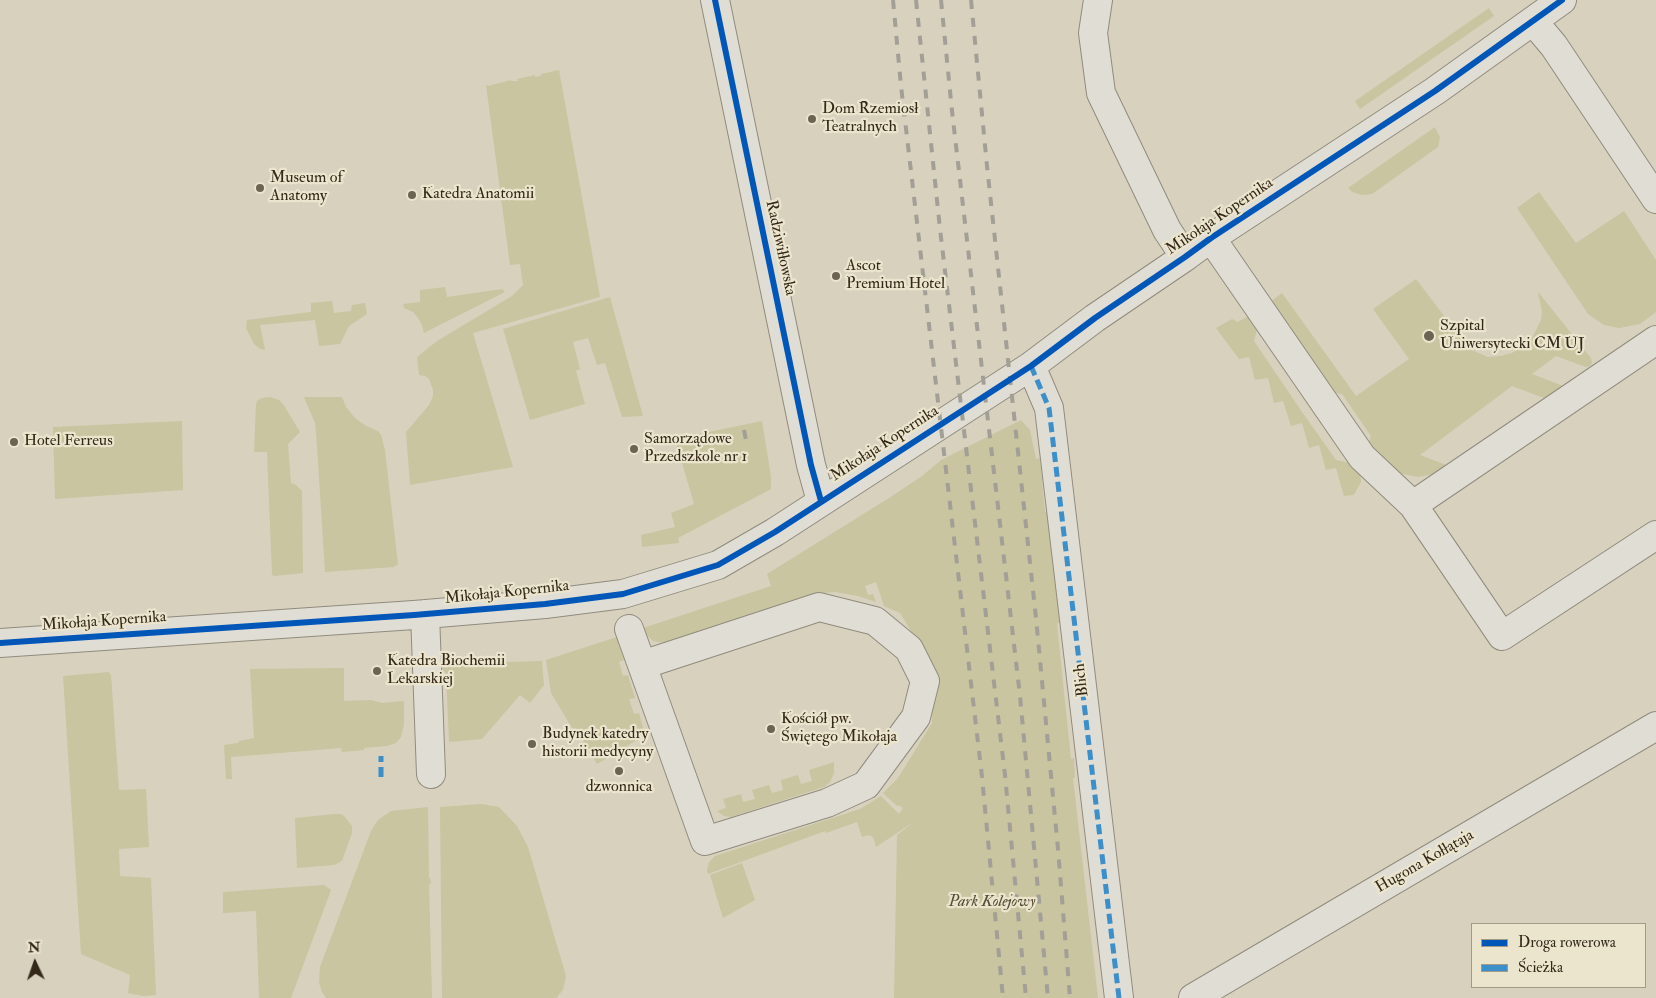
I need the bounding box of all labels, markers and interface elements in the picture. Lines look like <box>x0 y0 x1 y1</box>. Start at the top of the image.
place label: Dom Rzemiosł Teatralnych <box>822 100 918 138</box>
marker: Dom Rzemiosł Teatralnych <box>806 113 818 125</box>
place label: Museum of Anatomy <box>270 169 343 207</box>
street label: Mikołaja Kopernika <box>1163 174 1277 260</box>
marker: Museum of Anatomy <box>254 182 266 194</box>
place label: Katedra Anatomii <box>422 185 534 205</box>
marker: Katedra Anatomii <box>406 189 418 201</box>
street label: Radziwiłłowska <box>761 199 799 297</box>
place label: Ascot Premium Hotel <box>846 257 945 295</box>
marker: Ascot Premium Hotel <box>830 270 842 282</box>
place label: Szpital Uniwersytecki CM UJ <box>1440 317 1584 355</box>
marker: Szpital Uniwersytecki CM UJ <box>1422 329 1436 343</box>
street label: Mikołaja Kopernika <box>827 402 943 486</box>
place label: Samorządowe Przedszkole nr 1 <box>644 430 747 468</box>
place label: Hotel Ferreus <box>24 432 113 452</box>
marker: Hotel Ferreus <box>8 436 20 448</box>
marker: Samorządowe Przedszkole nr 1 <box>628 443 640 455</box>
street label: Mikołaja Kopernika <box>444 577 570 609</box>
street label: Mikołaja Kopernika <box>41 608 167 636</box>
place label: Katedra Biochemii Lekarskiej <box>387 652 505 690</box>
street label: Blich <box>1070 662 1094 698</box>
marker: Katedra Biochemii Lekarskiej <box>371 665 383 677</box>
place label: Kościół pw. Świętego Mikołaja <box>781 710 897 748</box>
marker: Kościół pw. Świętego Mikołaja <box>765 723 777 735</box>
place label: Budynek katedry historii medycyny <box>542 725 653 763</box>
marker: Budynek katedry historii medycyny <box>526 738 538 750</box>
marker: dzwonnica <box>613 765 625 777</box>
place label: dzwonnica <box>586 778 652 798</box>
street label: Hugona Kołłątaja <box>1372 826 1478 898</box>
park label: Park Kolejowy <box>949 893 1035 913</box>
legend <box>1471 923 1646 988</box>
text: Droga rowerowa <box>1518 933 1616 952</box>
north arrow <box>10 938 60 988</box>
text: N <box>27 939 41 956</box>
text: Ścieżka <box>1518 958 1563 977</box>

